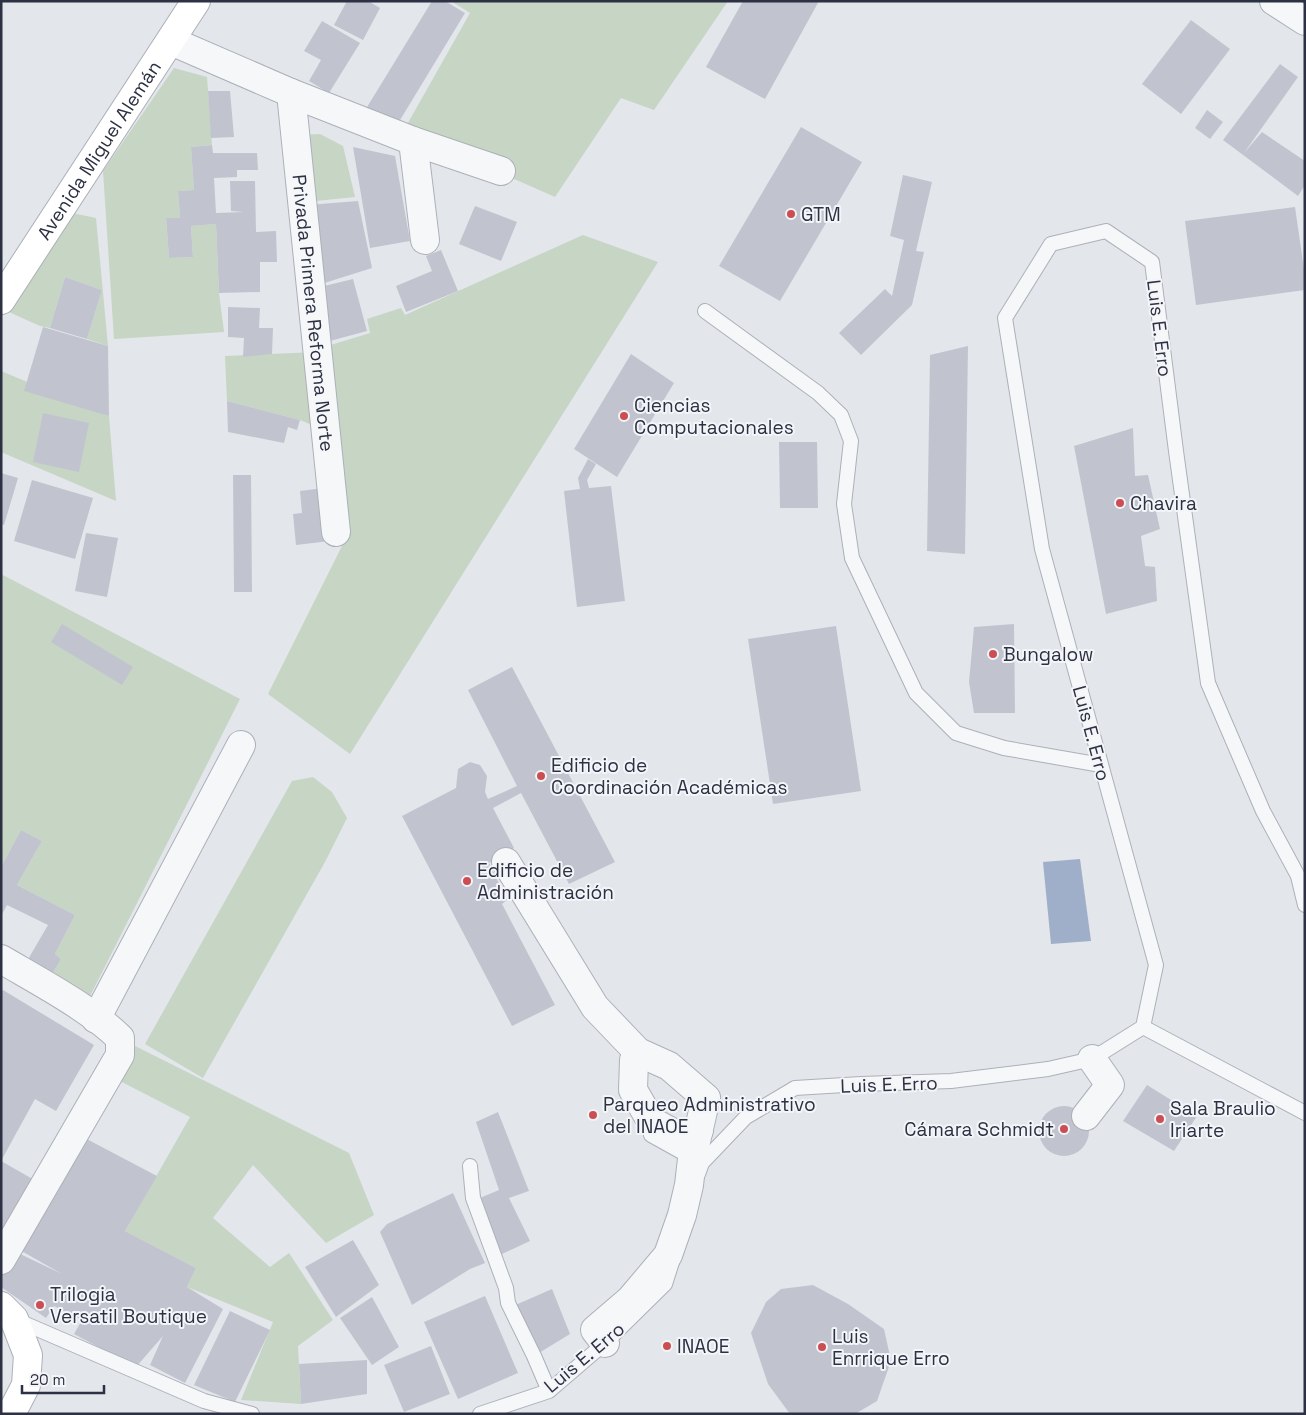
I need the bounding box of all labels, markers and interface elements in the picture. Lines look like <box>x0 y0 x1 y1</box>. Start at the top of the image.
street label: Avenida Miguel Alemán <box>32 56 167 245</box>
street label: Privada Primera Reforma Norte <box>286 173 340 453</box>
place label: GTM <box>801 202 841 227</box>
marker: GTM <box>785 208 797 220</box>
street label: Luis E. Erro <box>1141 278 1178 378</box>
place label: Ciencias Computacionales <box>634 393 794 440</box>
marker: Ciencias Computacionales <box>618 410 630 422</box>
place label: Chavira <box>1130 491 1197 516</box>
marker: Chavira <box>1114 497 1126 509</box>
place label: Bungalow <box>1003 642 1093 667</box>
marker: Bungalow <box>987 648 999 660</box>
street label: Luis E. Erro <box>1067 683 1116 784</box>
place label: Edificio de Coordinación Académicas <box>551 753 787 800</box>
marker: Edificio de Coordinación Académicas <box>535 770 547 782</box>
place label: Edificio de Administración <box>477 858 614 905</box>
marker: Edificio de Administración <box>461 875 473 887</box>
street label: Luis E. Erro <box>840 1070 938 1099</box>
place label: Parqueo Administrativo del INAOE <box>603 1092 816 1139</box>
place label: Sala Braulio Iriarte <box>1170 1096 1276 1143</box>
marker: Parqueo Administrativo del INAOE <box>587 1109 599 1121</box>
marker: Sala Braulio Iriarte <box>1154 1113 1166 1125</box>
place label: Cámara Schmidt <box>904 1117 1054 1142</box>
marker: Cámara Schmidt <box>1058 1123 1070 1135</box>
place label: Trilogia Versatil Boutique <box>50 1282 207 1329</box>
marker: Trilogia Versatil Boutique <box>34 1299 46 1311</box>
street label: Luis E. Erro <box>539 1316 630 1398</box>
place label: Luis Enrrique Erro <box>832 1324 950 1371</box>
place label: INAOE <box>677 1334 729 1359</box>
marker: INAOE <box>661 1340 673 1352</box>
marker: Luis Enrrique Erro <box>816 1341 828 1353</box>
scale bar <box>22 1362 105 1394</box>
text: 20 m <box>30 1370 65 1389</box>

